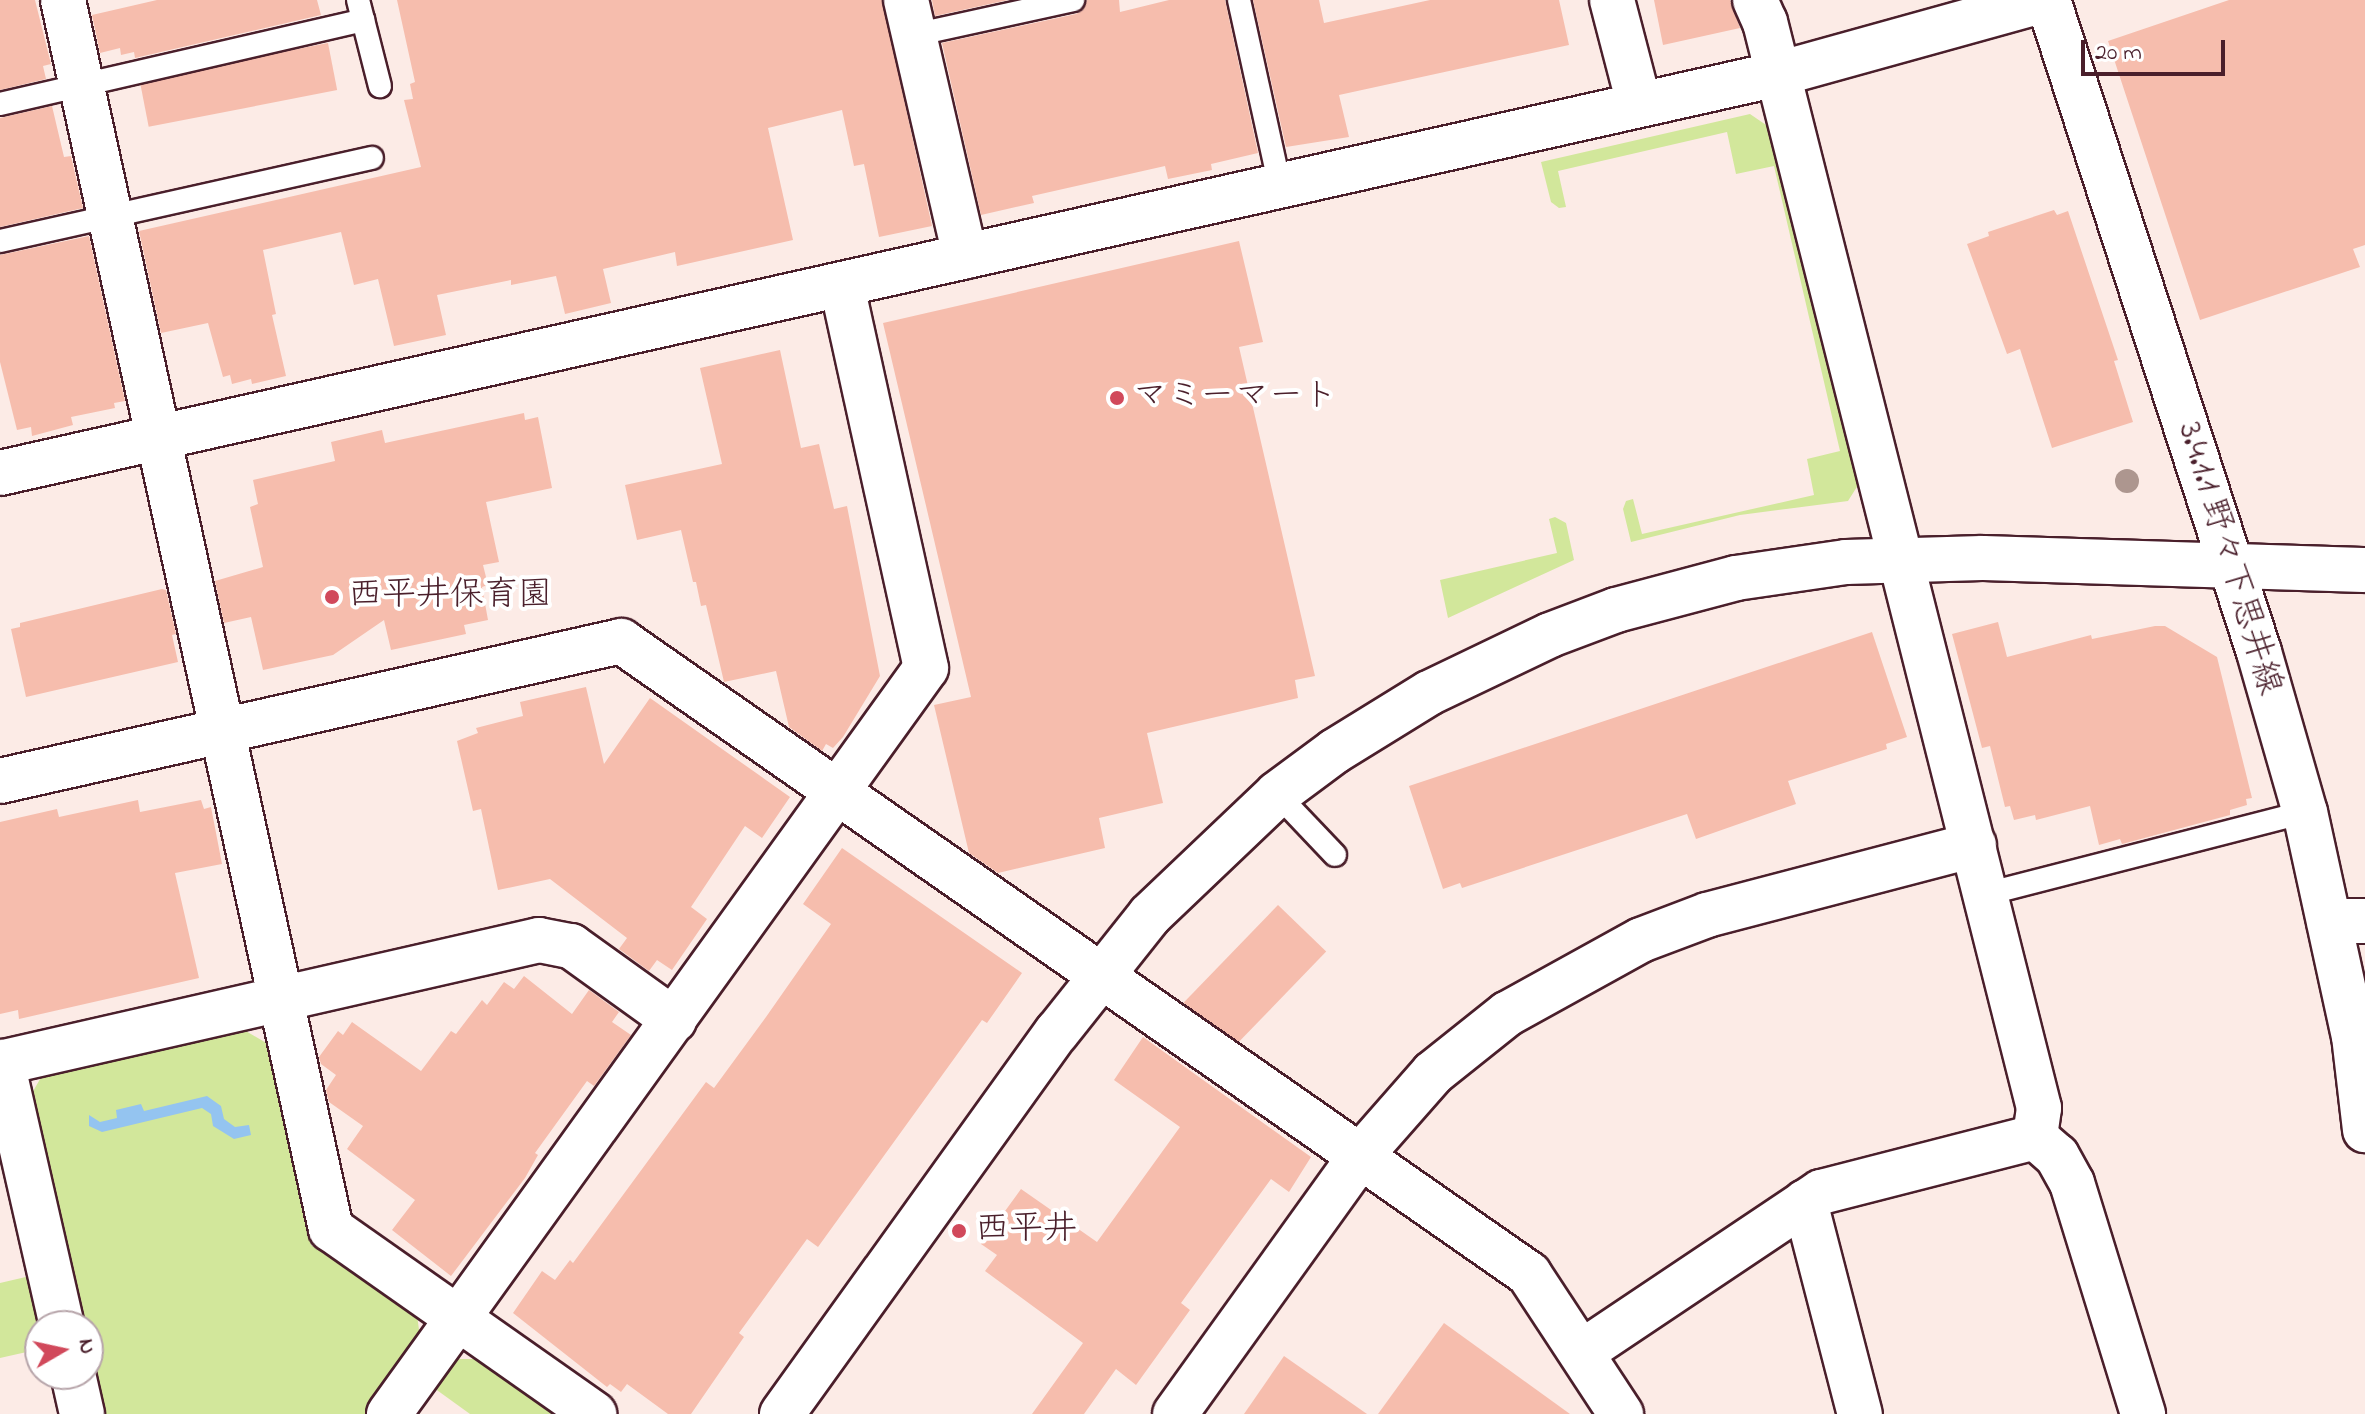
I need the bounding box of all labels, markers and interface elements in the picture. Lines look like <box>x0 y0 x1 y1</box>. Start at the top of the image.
scale bar <box>2085 24 2229 74</box>
text: 20 m <box>2095 36 2142 71</box>
place label: マミーマート <box>1133 378 1336 418</box>
marker: マミーマート <box>1108 389 1126 407</box>
street label: 3.4.1.1 野々下思井線 <box>2167 418 2289 700</box>
place label: 西平井保育園 <box>348 577 552 617</box>
marker: 西平井保育園 <box>323 588 341 606</box>
place label: 西平井 <box>975 1211 1077 1251</box>
marker: 西平井 <box>950 1222 968 1240</box>
north arrow <box>24 1310 104 1390</box>
text: N <box>69 1337 103 1356</box>

